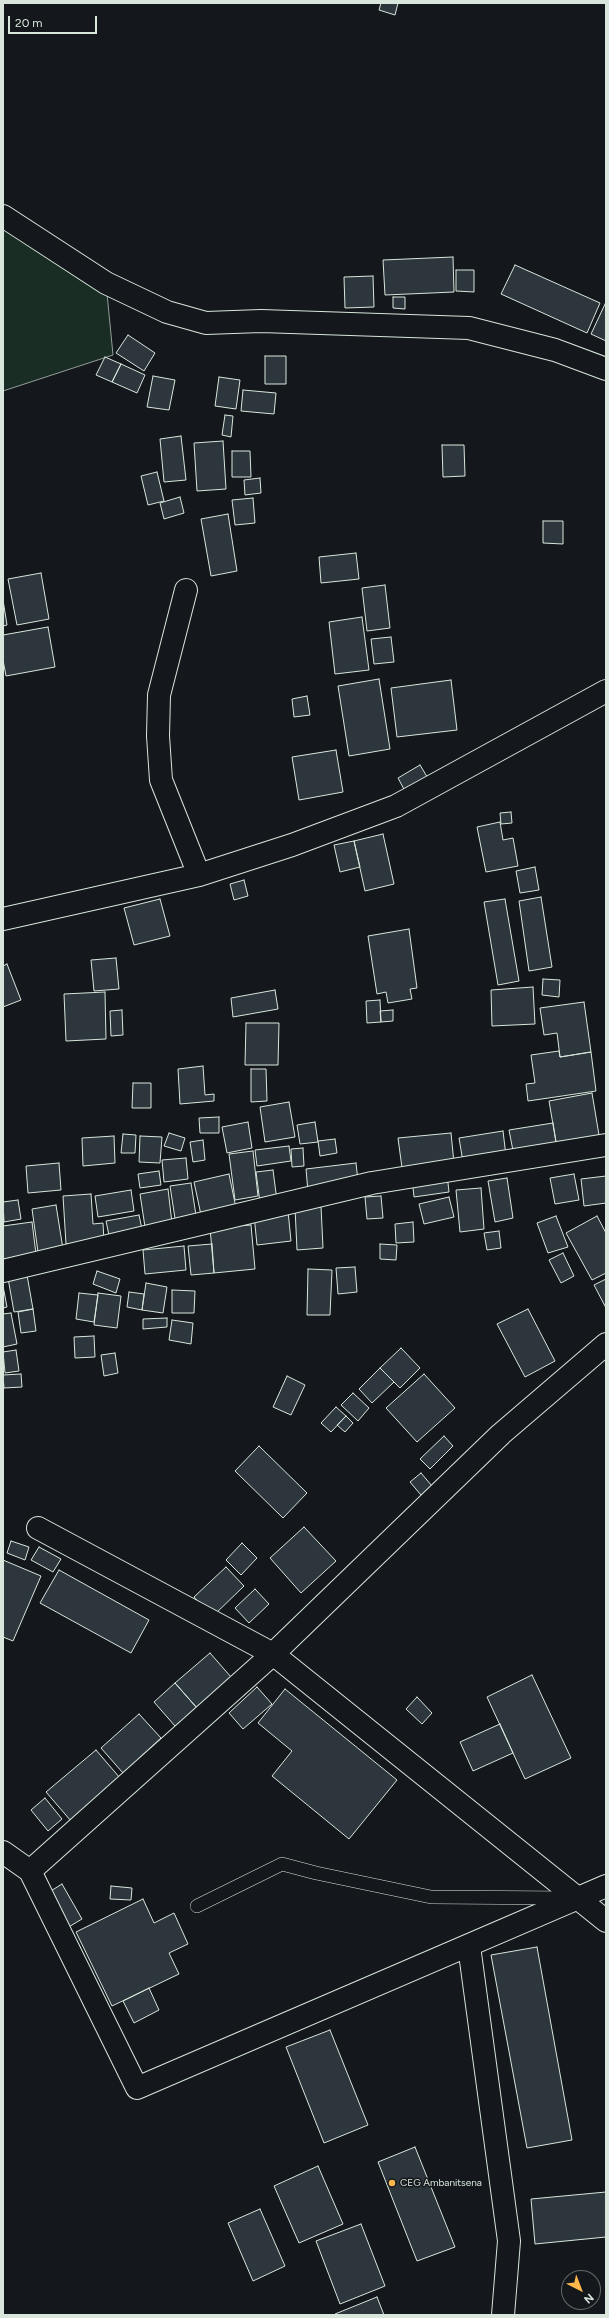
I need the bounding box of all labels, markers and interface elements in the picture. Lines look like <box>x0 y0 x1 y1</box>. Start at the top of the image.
scale bar <box>10 8 99 34</box>
text: 20 m <box>15 16 43 30</box>
place label: CEG Ambanitsena <box>400 2177 482 2189</box>
marker: CEG Ambanitsena <box>387 2178 397 2188</box>
north arrow <box>561 2270 601 2310</box>
text: N <box>581 2291 596 2306</box>

